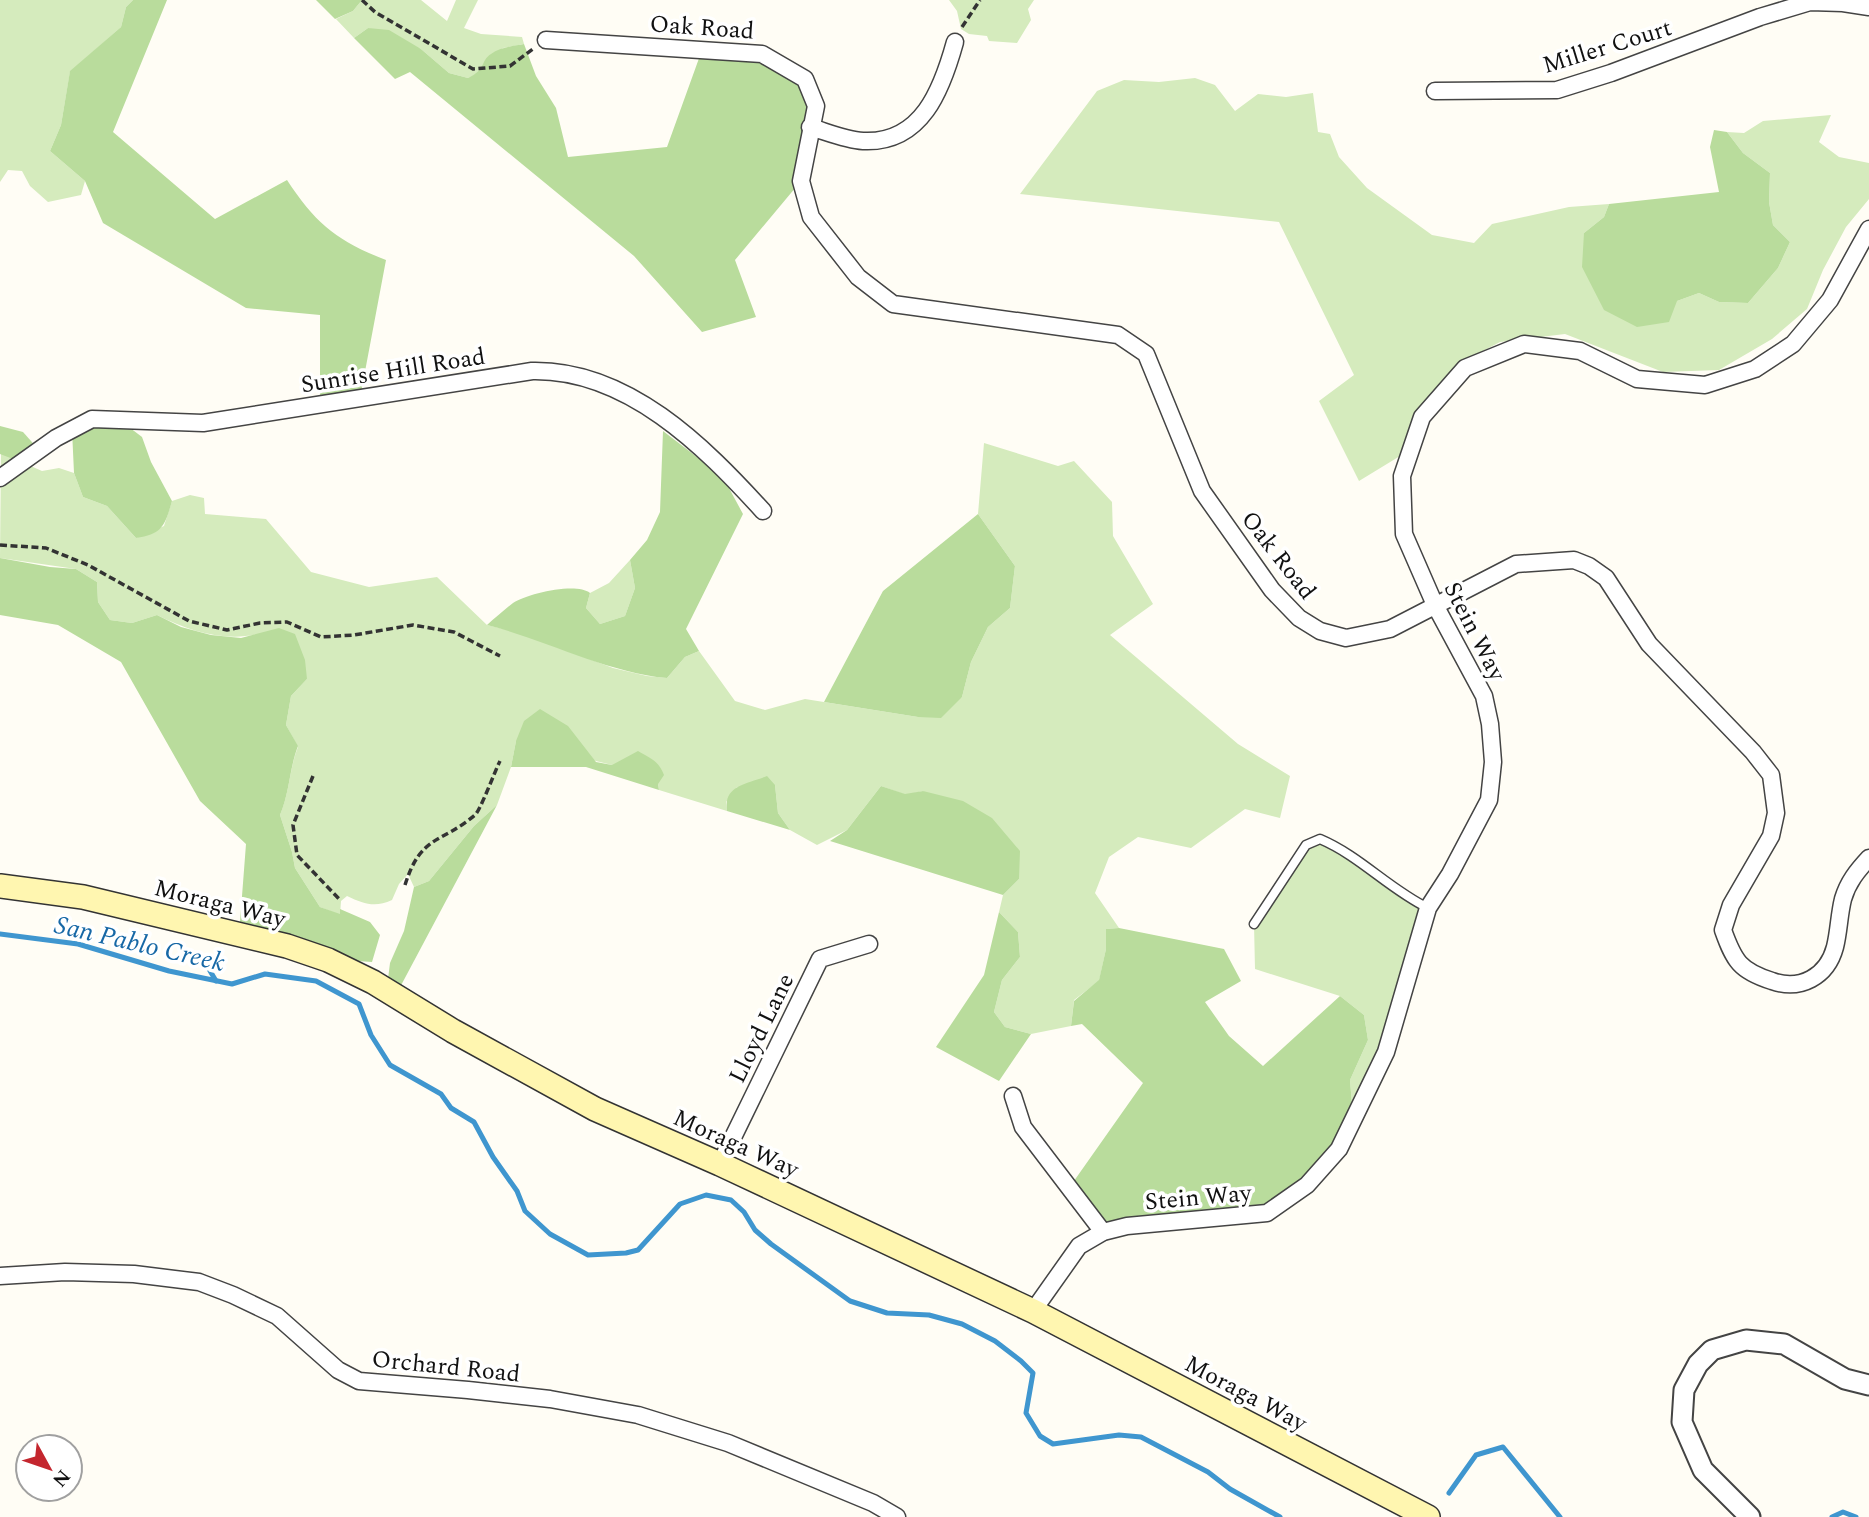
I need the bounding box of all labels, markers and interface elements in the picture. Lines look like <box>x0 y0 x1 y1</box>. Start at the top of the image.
street label: Oak Road <box>649 6 755 50</box>
street label: Miller Court <box>1538 10 1676 84</box>
street label: Sunrise Hill Road <box>298 339 488 403</box>
street label: Oak Road <box>1232 503 1325 608</box>
street label: Stein Way <box>1434 576 1515 689</box>
street label: Moraga Way <box>150 870 291 938</box>
water label: San Pablo Creek <box>51 905 229 983</box>
street label: Lloyd Lane <box>720 967 804 1090</box>
street label: Moraga Way <box>667 1100 806 1188</box>
street label: Stein Way <box>1143 1175 1254 1221</box>
street label: Orchard Road <box>370 1341 522 1393</box>
street label: Moraga Way <box>1178 1346 1315 1442</box>
north arrow <box>14 1433 84 1503</box>
text: N <box>45 1463 77 1493</box>

